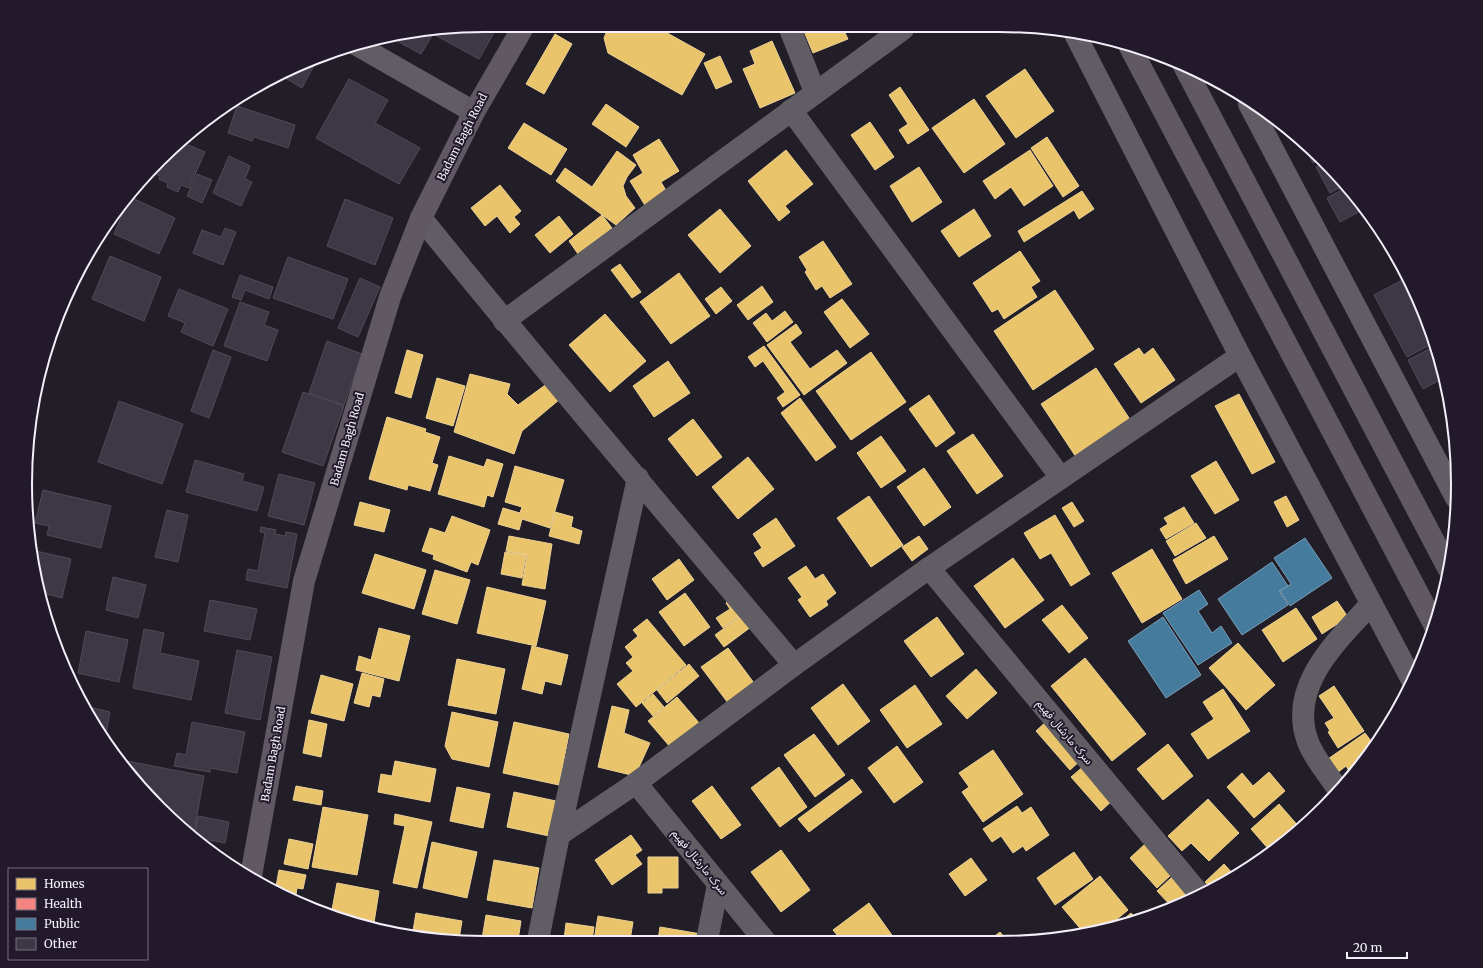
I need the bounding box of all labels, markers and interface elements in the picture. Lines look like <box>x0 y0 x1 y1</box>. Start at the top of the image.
street label: Badam Bagh Road <box>434 91 490 183</box>
street label: Badam Bagh Road <box>327 390 367 487</box>
street label: سرک مارشال فهیم <box>1032 697 1096 769</box>
street label: Badam Bagh Road <box>258 705 288 803</box>
street label: سرک مارشال فهیم <box>668 826 731 899</box>
legend <box>8 868 148 960</box>
text: Homes <box>44 876 85 891</box>
text: Health <box>44 896 82 911</box>
text: Public <box>44 916 80 931</box>
scale bar <box>1347 934 1407 960</box>
text: Other <box>44 936 78 951</box>
text: 20 m <box>1353 940 1382 955</box>

